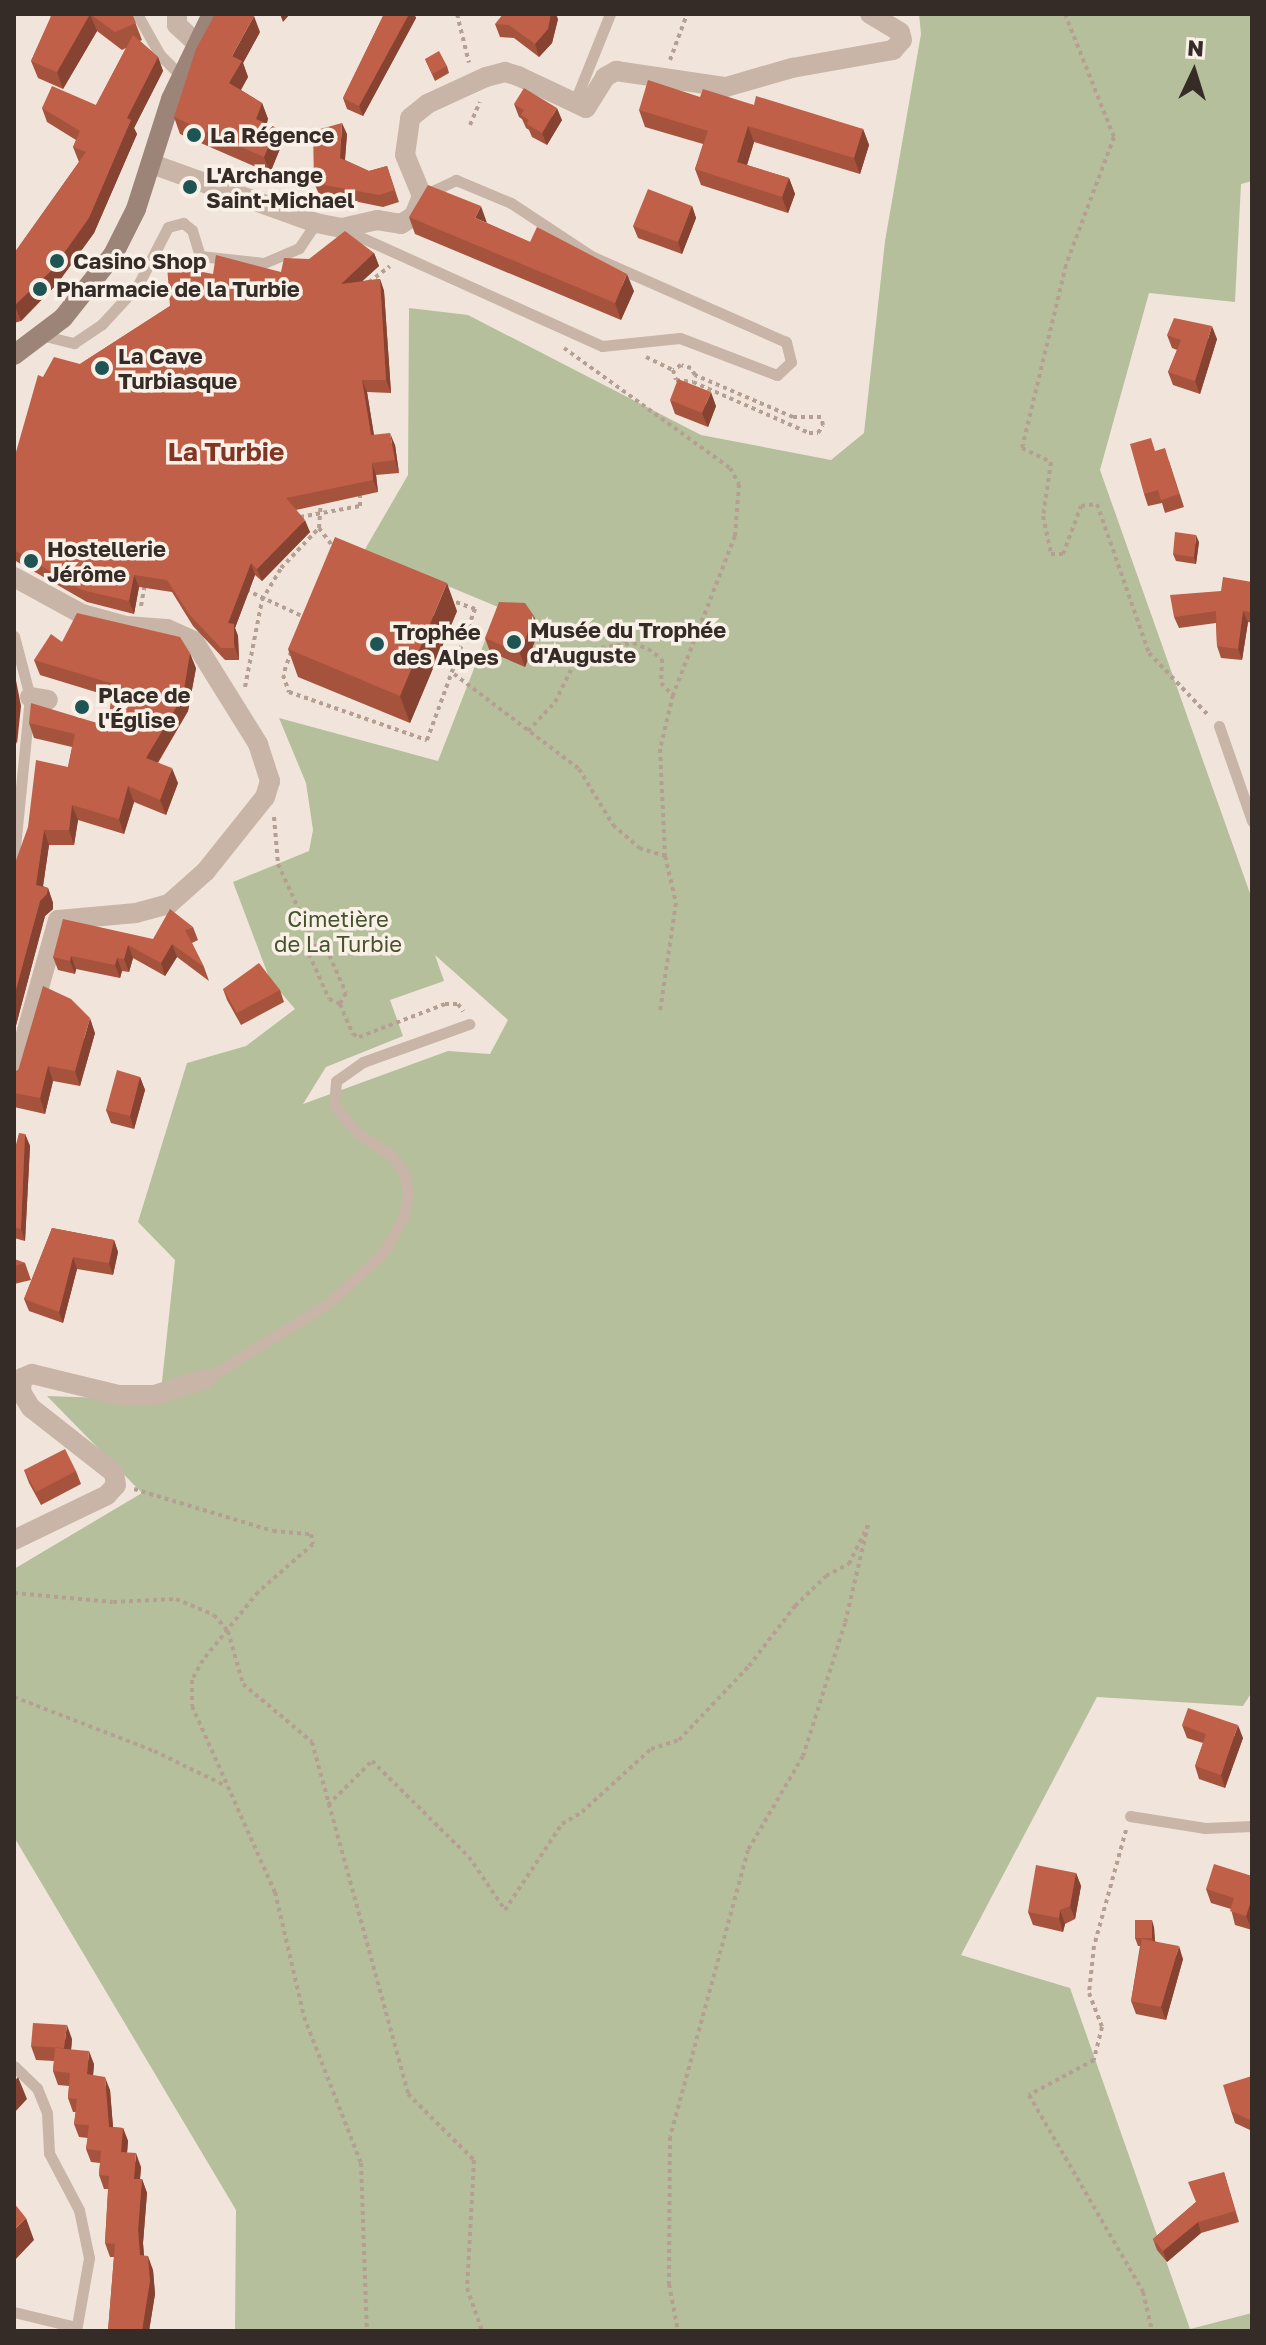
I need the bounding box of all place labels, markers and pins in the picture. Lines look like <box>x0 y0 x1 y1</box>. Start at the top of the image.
place label: La Régence <box>210 122 334 148</box>
marker: La Régence <box>185 126 203 144</box>
place label: L'Archange Saint-Michael <box>206 161 354 212</box>
marker: L'Archange Saint-Michael <box>181 178 199 196</box>
place label: Casino Shop <box>73 248 207 274</box>
marker: Casino Shop <box>48 252 66 270</box>
place label: Pharmacie de la Turbie <box>56 276 300 302</box>
marker: Pharmacie de la Turbie <box>31 280 49 298</box>
place label: La Cave Turbiasque <box>118 342 237 394</box>
marker: La Cave Turbiasque <box>93 359 111 377</box>
place label: Hostellerie Jérôme <box>47 535 166 586</box>
marker: Hostellerie Jérôme <box>22 552 40 570</box>
place label: Musée du Trophée d'Auguste <box>530 616 726 668</box>
place label: Trophée des Alpes <box>393 618 499 670</box>
marker: Musée du Trophée d'Auguste <box>505 633 523 651</box>
marker: Trophée des Alpes <box>368 635 386 653</box>
place label: Place de l'Église <box>98 681 191 732</box>
marker: Place de l'Église <box>73 698 91 716</box>

